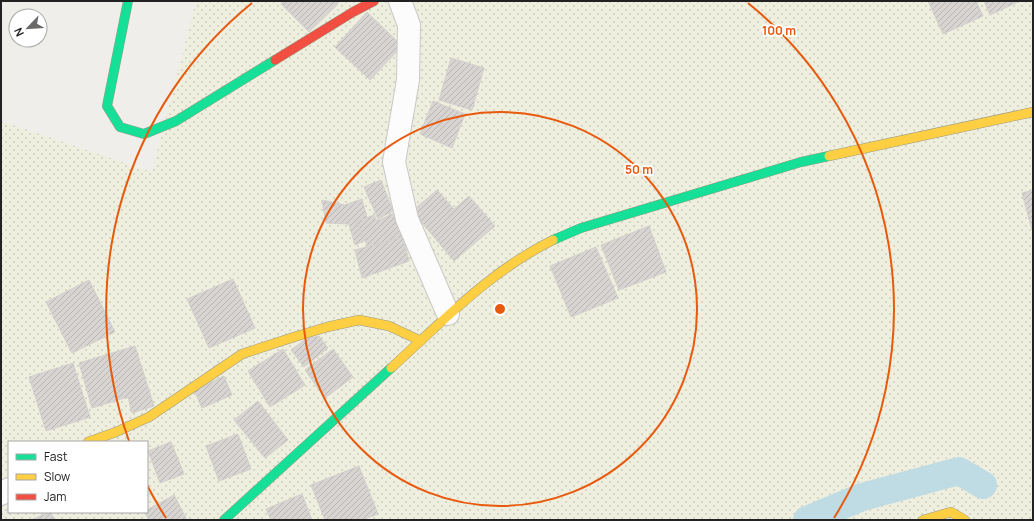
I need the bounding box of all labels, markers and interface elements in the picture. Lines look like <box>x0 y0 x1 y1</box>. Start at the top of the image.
north arrow <box>8 8 48 48</box>
text: 100 m <box>762 22 796 39</box>
text: N <box>10 26 27 39</box>
text: 50 m <box>625 161 653 178</box>
centre of rings <box>493 302 507 316</box>
legend <box>8 441 148 513</box>
text: Fast <box>44 448 68 465</box>
text: Slow <box>44 468 70 485</box>
text: Jam <box>44 488 66 505</box>

